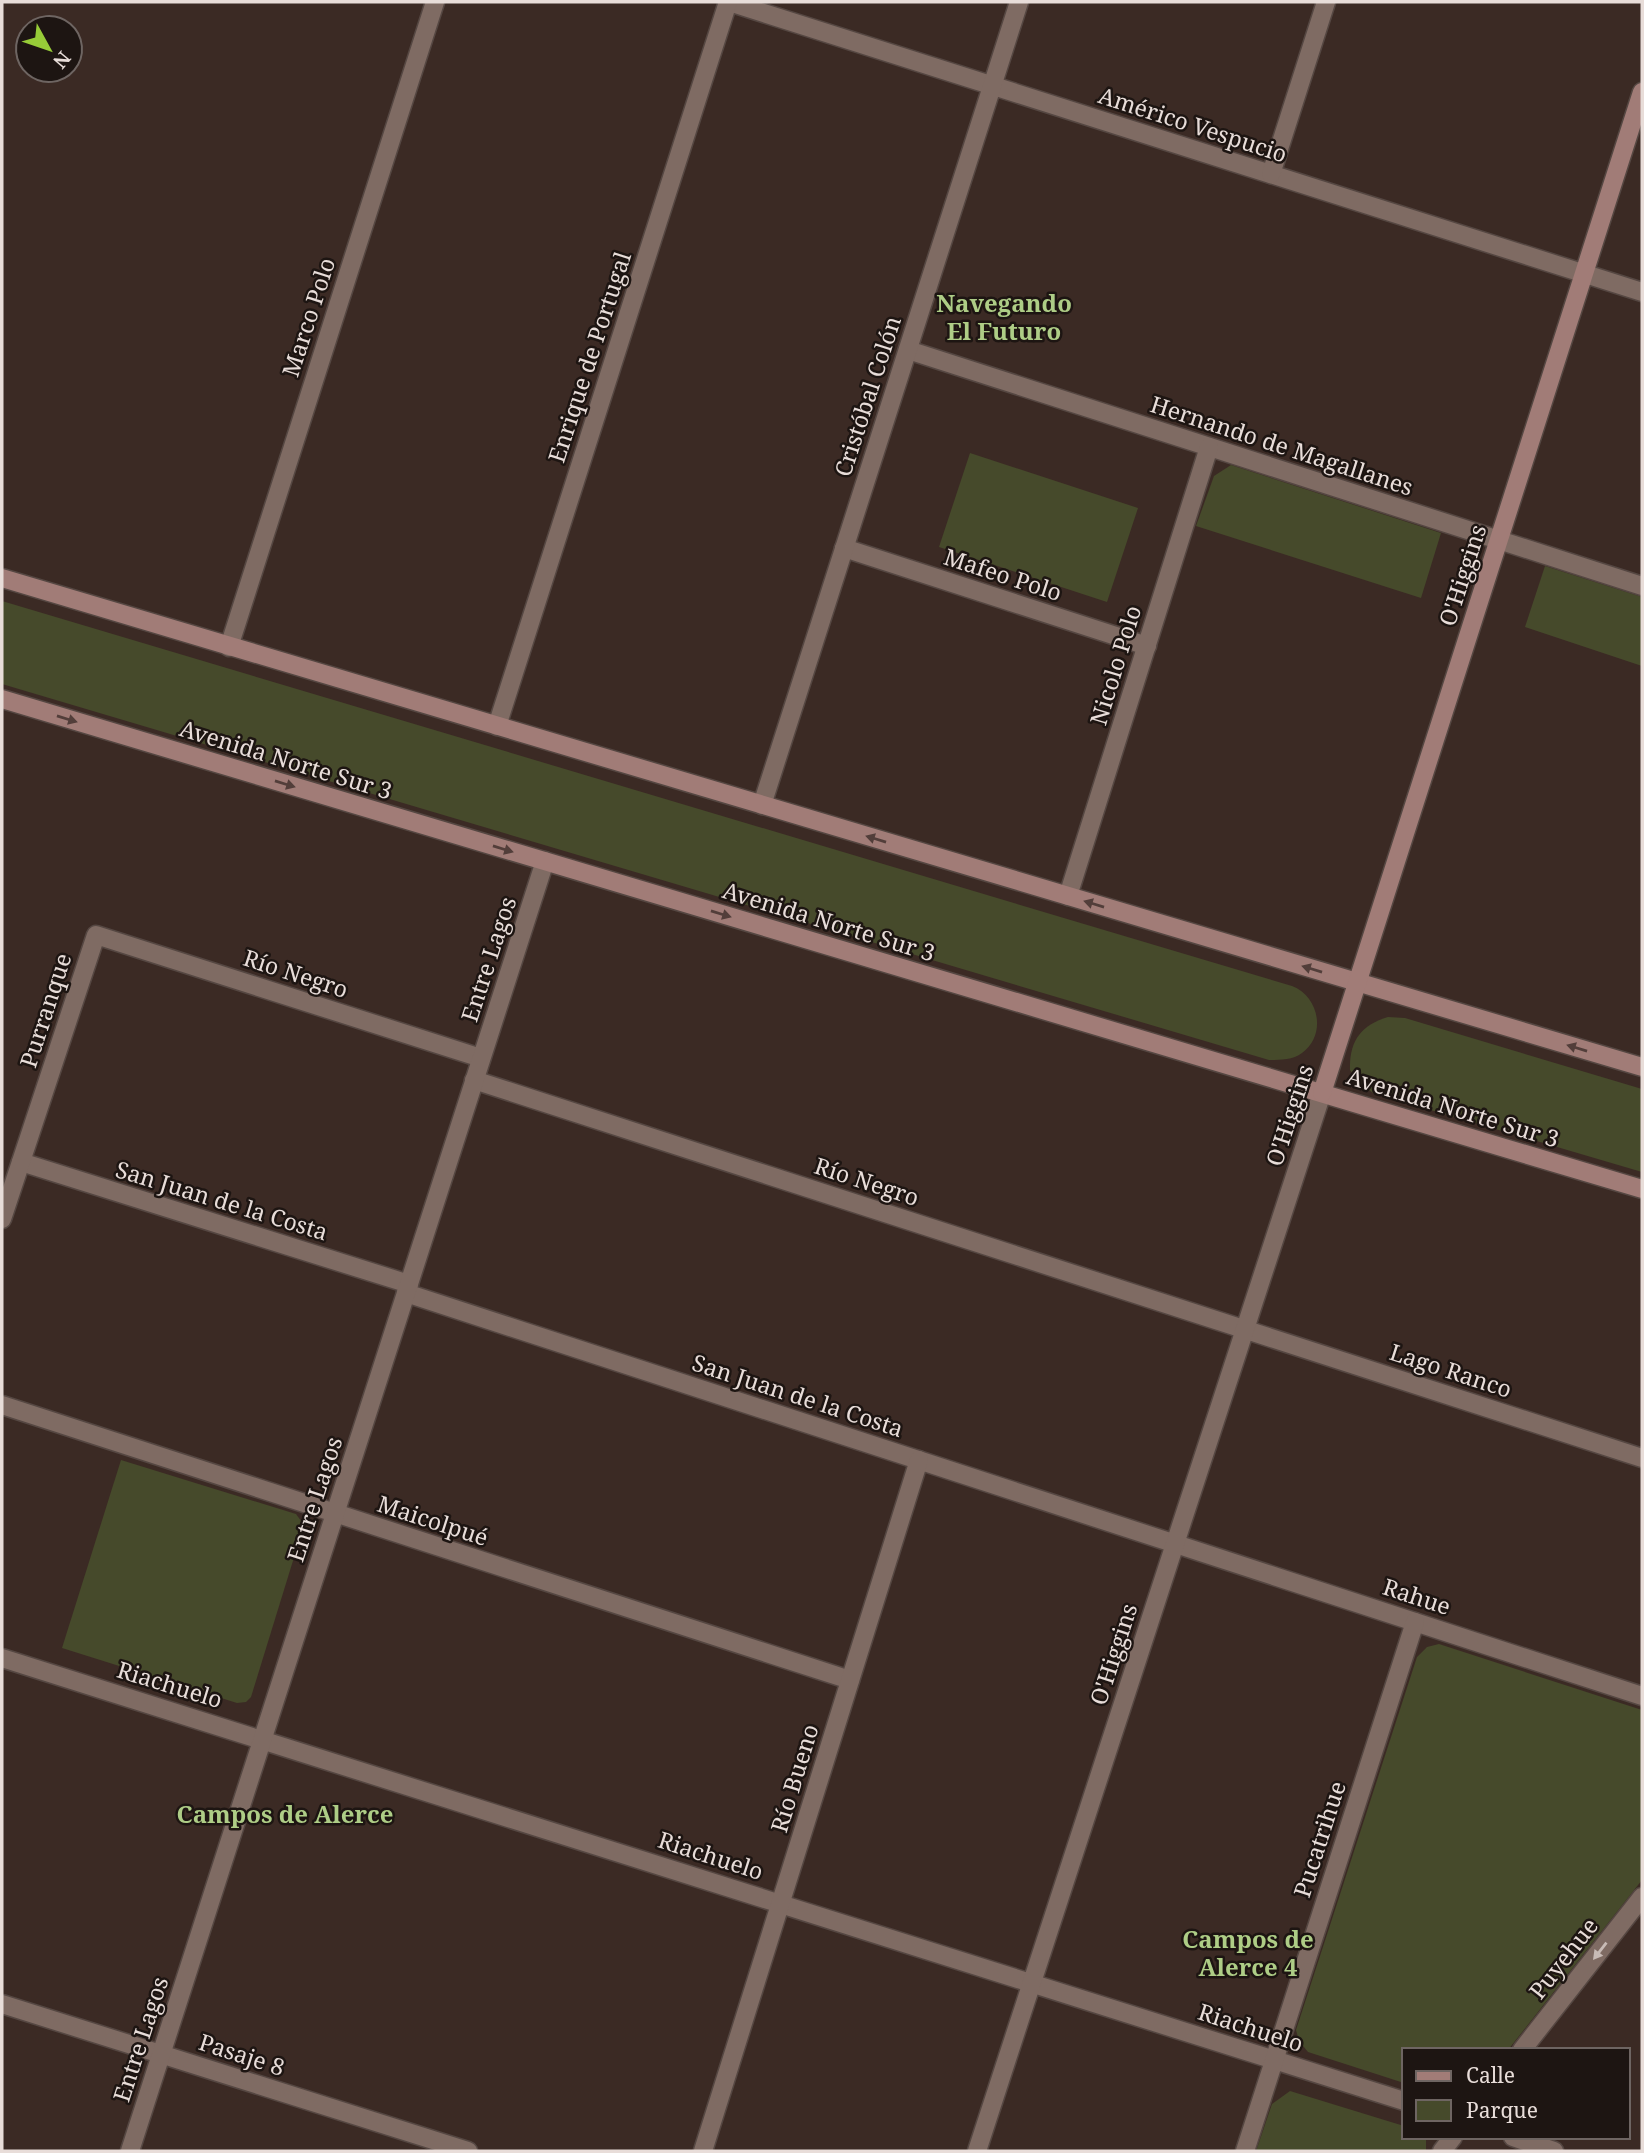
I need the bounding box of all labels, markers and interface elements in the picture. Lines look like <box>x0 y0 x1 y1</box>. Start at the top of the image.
north arrow <box>14 14 84 84</box>
text: N <box>47 46 77 74</box>
street label: Américo Vespucio <box>1095 78 1291 170</box>
street label: Enrique de Portugal <box>540 247 638 467</box>
street label: Marco Polo <box>274 253 342 381</box>
district label: Navegando El Futuro <box>936 286 1072 347</box>
street label: Cristóbal Colón <box>826 312 908 480</box>
street label: Hernando de Magallanes <box>1147 387 1417 503</box>
street label: O'Higgins <box>1431 520 1493 630</box>
street label: Mafeo Polo <box>940 540 1066 608</box>
street label: Nicolo Polo <box>1082 601 1148 729</box>
street label: Avenida Norte Sur 3 <box>176 711 396 807</box>
one-way arrow <box>57 714 78 724</box>
one-way arrow <box>274 779 296 790</box>
one-way arrow <box>865 834 886 844</box>
one-way arrow <box>493 844 514 854</box>
street label: Avenida Norte Sur 3 <box>719 873 939 969</box>
street label: Entre Lagos <box>453 892 523 1026</box>
one-way arrow <box>1083 898 1104 908</box>
one-way arrow <box>711 909 732 919</box>
street label: Río Negro <box>240 941 352 1005</box>
street label: Purranque <box>11 949 79 1071</box>
one-way arrow <box>1301 963 1322 973</box>
one-way arrow <box>1566 1042 1587 1052</box>
street label: Avenida Norte Sur 3 <box>1343 1059 1563 1155</box>
street label: O'Higgins <box>1258 1060 1320 1170</box>
street label: Río Negro <box>811 1149 923 1213</box>
street label: San Juan de la Costa <box>112 1153 332 1247</box>
street label: Lago Ranco <box>1386 1335 1516 1405</box>
street label: San Juan de la Costa <box>688 1346 908 1444</box>
street label: Entre Lagos <box>279 1432 349 1566</box>
street label: Maicolpué <box>374 1487 492 1553</box>
street label: Rahue <box>1379 1570 1455 1622</box>
street label: O'Higgins <box>1082 1599 1144 1709</box>
street label: Riachuelo <box>113 1653 227 1715</box>
street label: Río Bueno <box>762 1720 826 1836</box>
street label: Pucatrihue <box>1285 1777 1353 1901</box>
district label: Campos de Alerce <box>177 1797 393 1830</box>
street label: Riachuelo <box>654 1823 768 1887</box>
street label: Puyehue <box>1521 1911 1605 2005</box>
district label: Campos de Alerce 4 <box>1182 1922 1314 1983</box>
one-way arrow <box>1593 1942 1608 1960</box>
street label: Entre Lagos <box>105 1972 175 2106</box>
street label: Riachuelo <box>1194 1995 1308 2059</box>
street label: Pasaje 8 <box>195 2025 289 2083</box>
legend <box>1402 2048 1630 2139</box>
text: Calle <box>1466 2061 1515 2089</box>
text: Parque <box>1466 2096 1538 2124</box>

